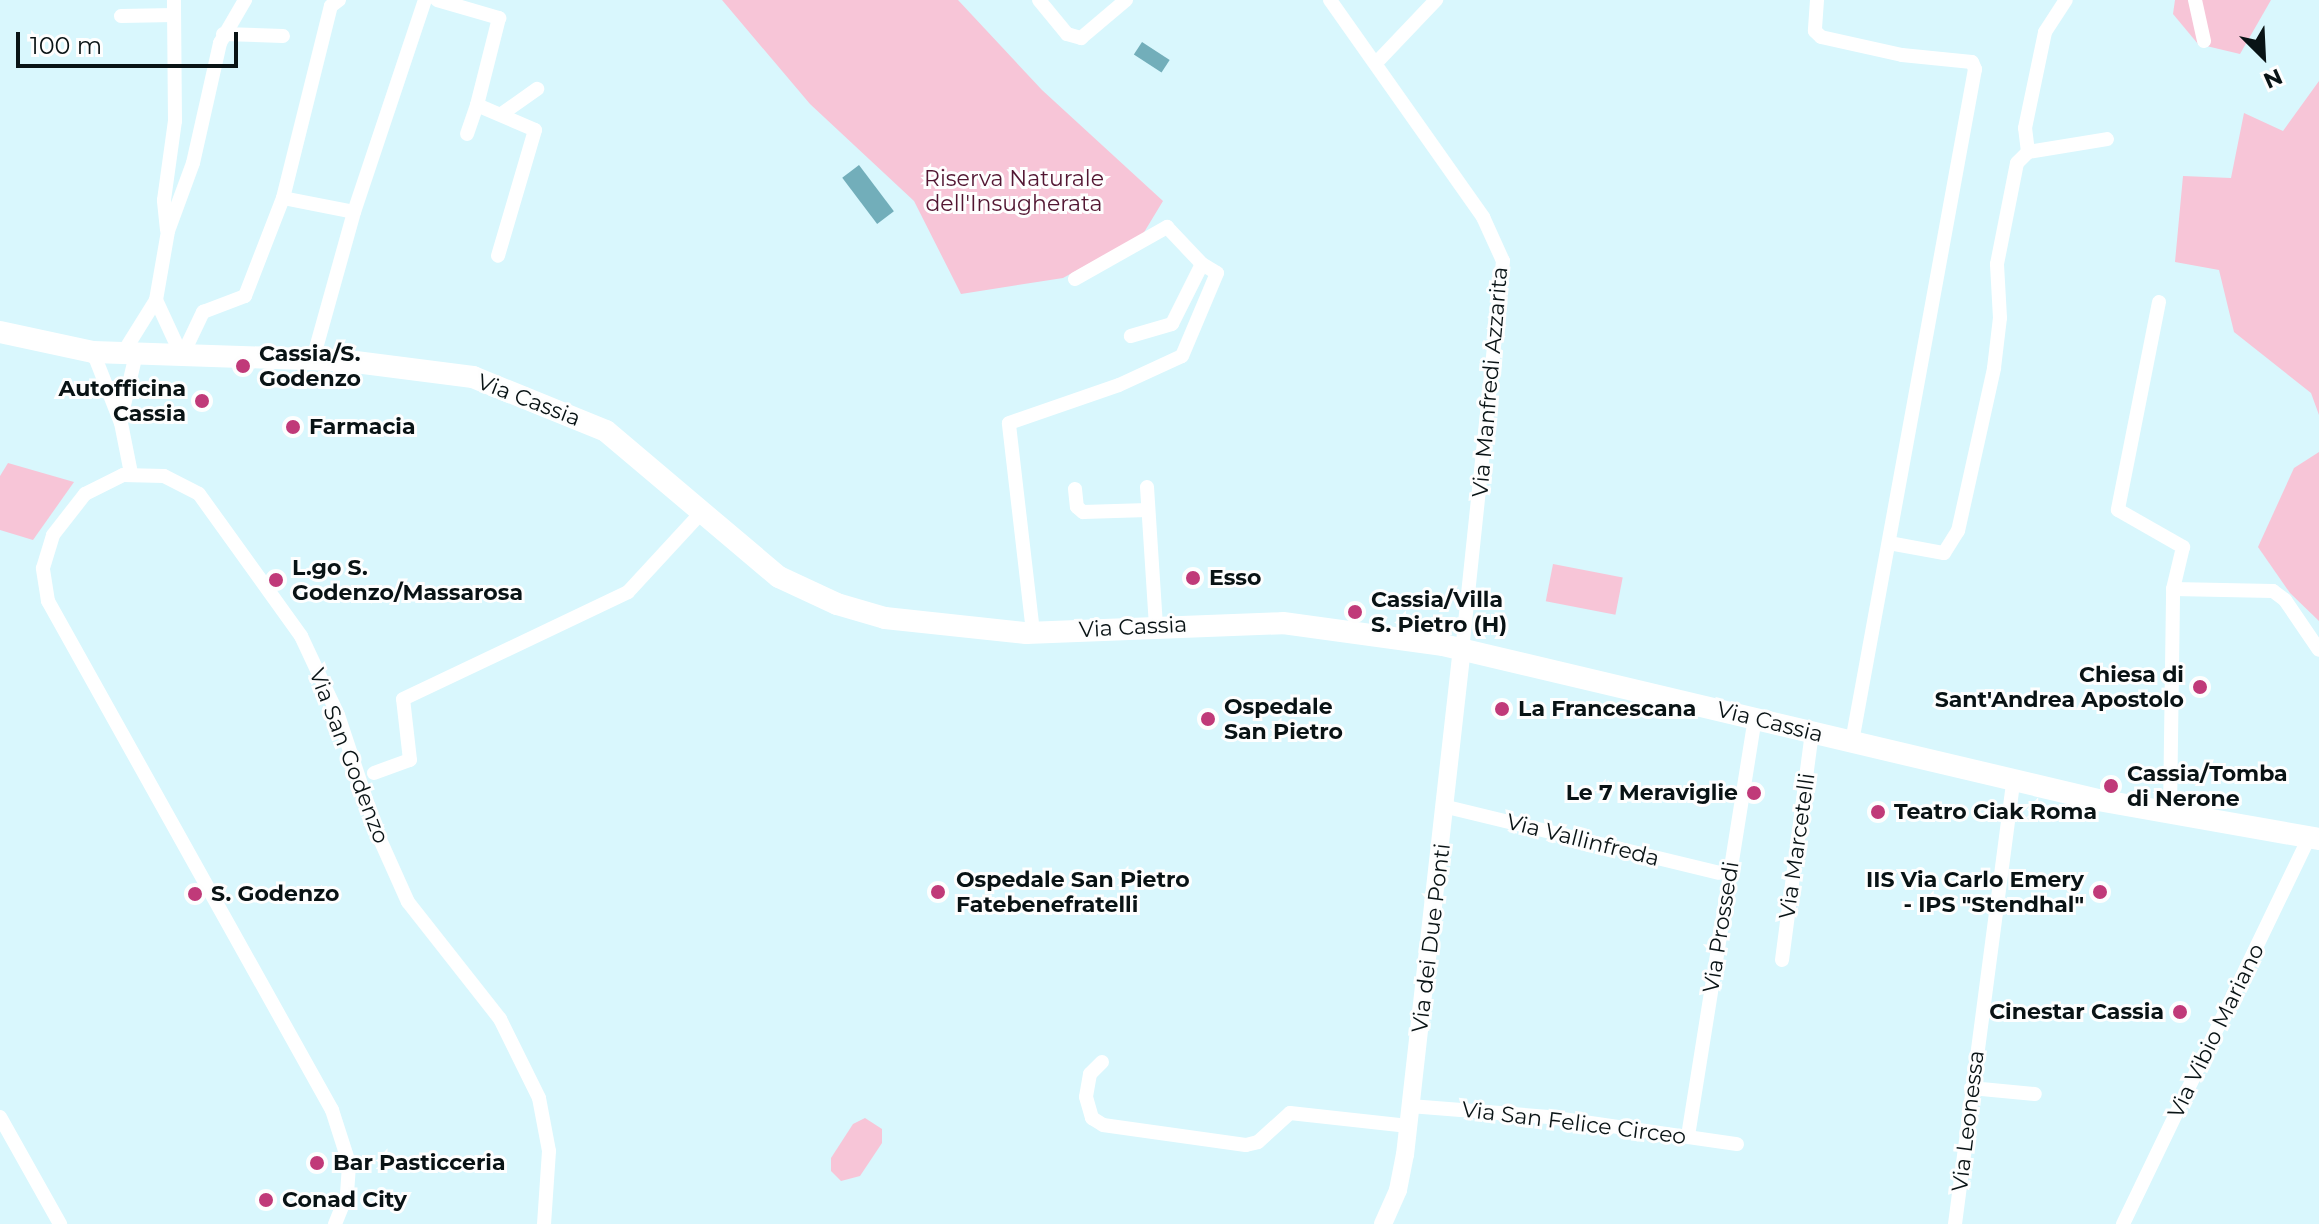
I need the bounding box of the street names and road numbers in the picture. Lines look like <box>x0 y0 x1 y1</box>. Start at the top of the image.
street label: Via Manfredi Azzarita <box>1467 266 1513 498</box>
street label: Via Cassia <box>474 368 584 432</box>
street label: Via Cassia <box>1078 611 1188 643</box>
street label: Via San Godenzo <box>303 665 395 847</box>
street label: Via Cassia <box>1714 696 1826 748</box>
street label: Via Marcetelli <box>1774 771 1820 921</box>
street label: Via Vallinfreda <box>1504 808 1662 872</box>
street label: Via dei Due Ponti <box>1406 842 1456 1034</box>
street label: Via Prossedi <box>1698 859 1744 995</box>
street label: Via Vibio Mariano <box>2162 939 2270 1123</box>
street label: Via Leonessa <box>1946 1049 1990 1193</box>
street label: Via San Felice Circeo <box>1460 1096 1688 1150</box>

